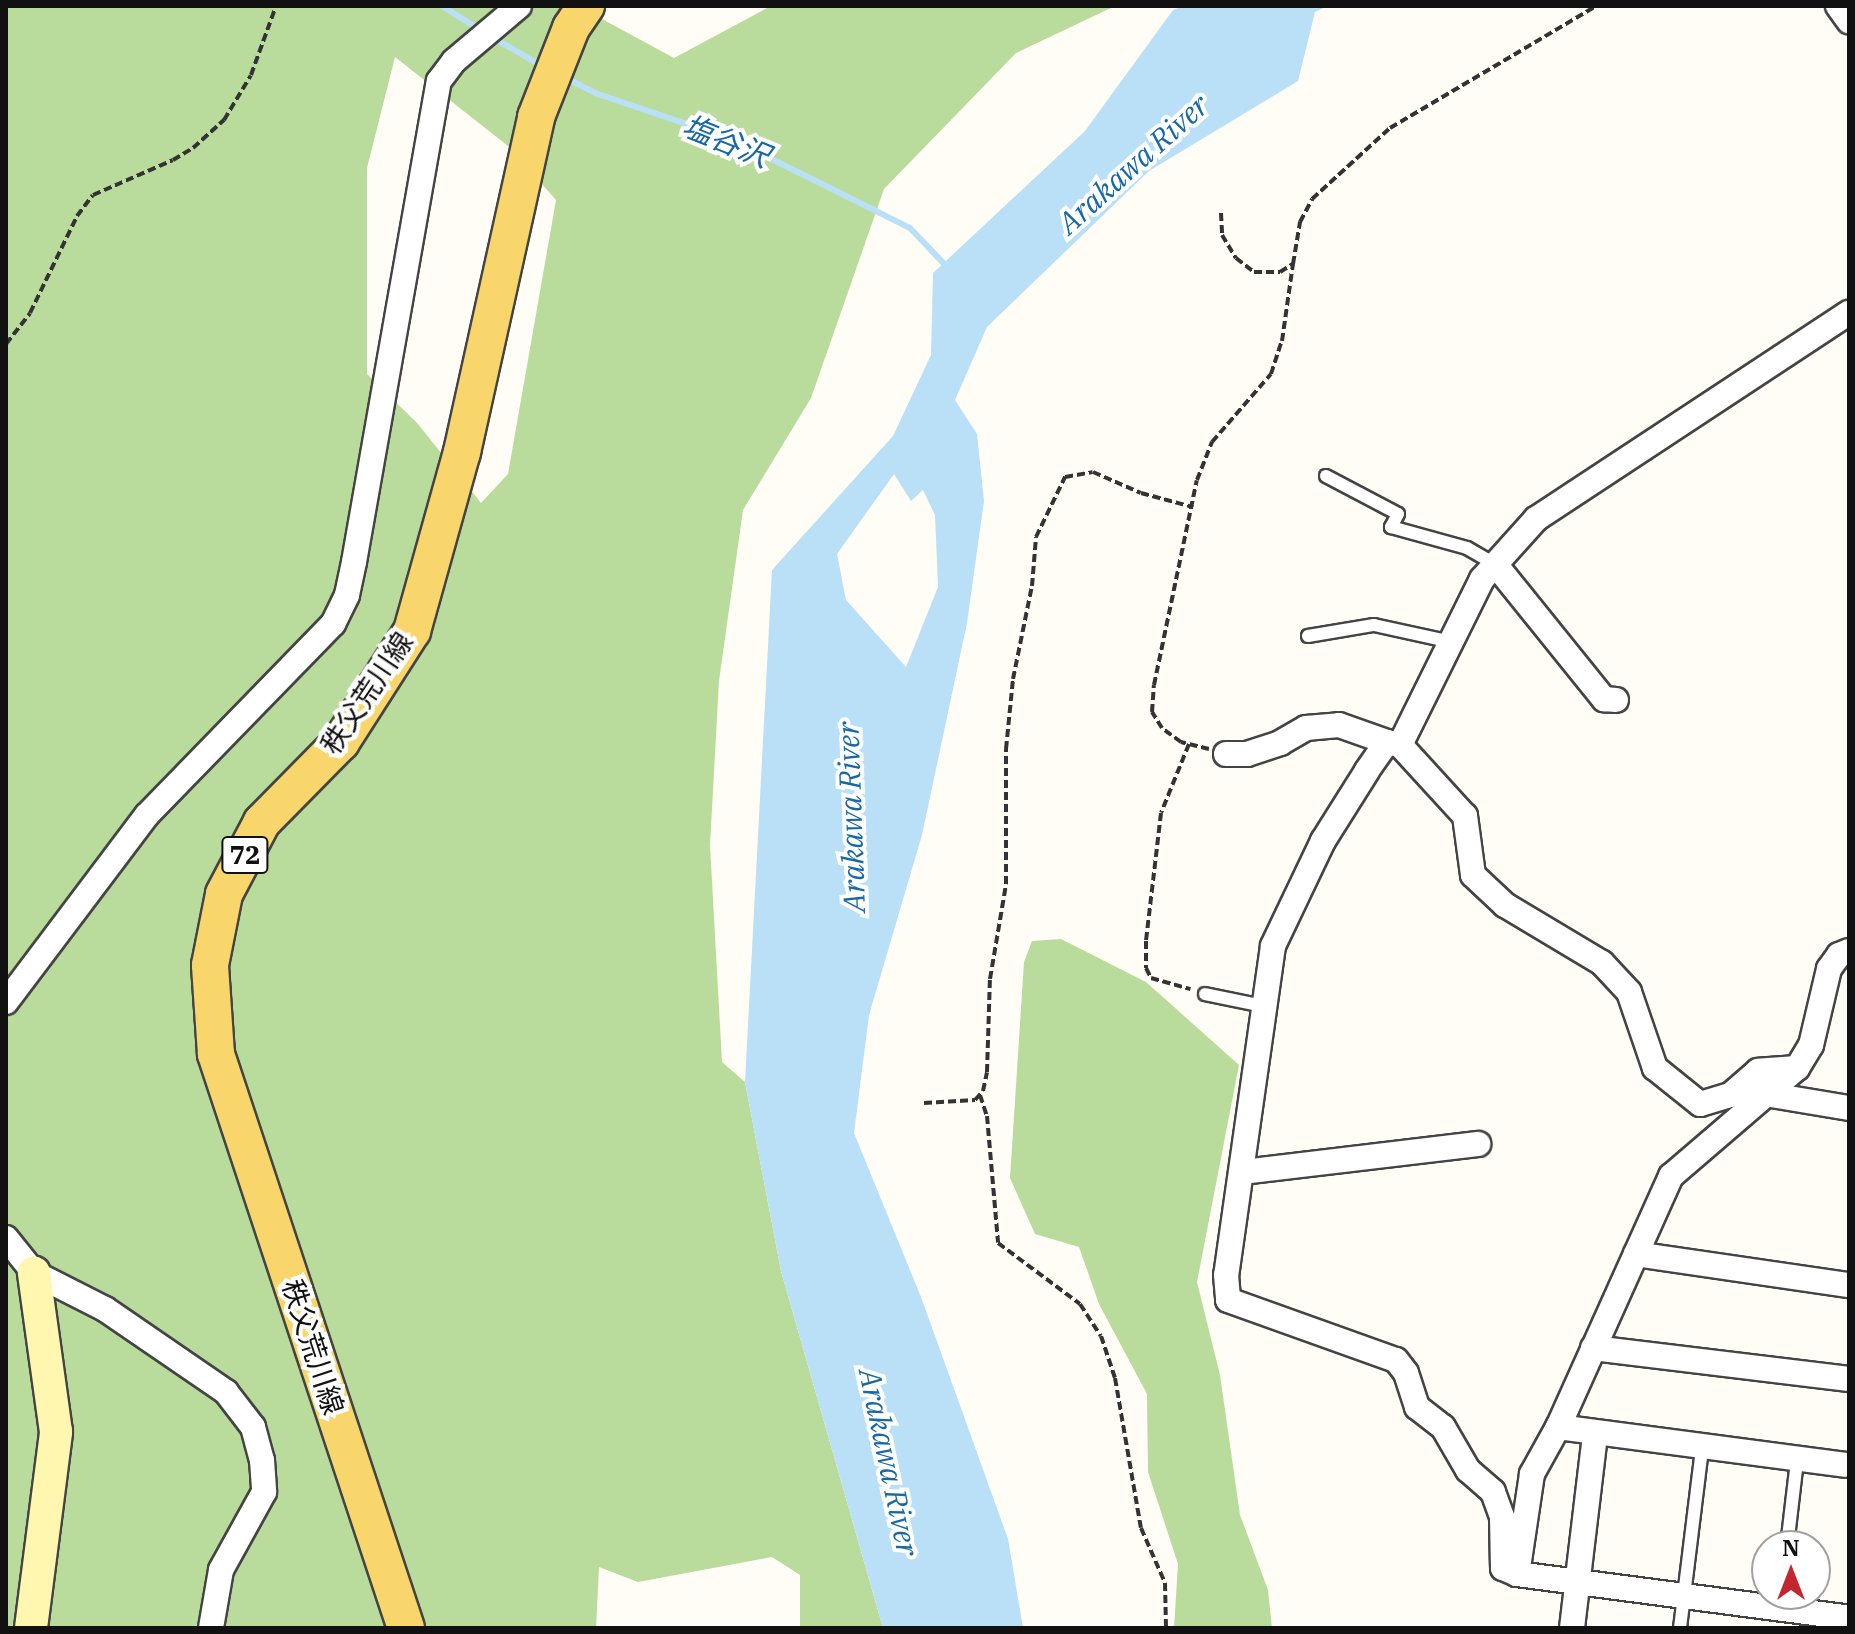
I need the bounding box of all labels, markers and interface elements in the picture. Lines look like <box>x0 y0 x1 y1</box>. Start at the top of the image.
water label: Arakawa River <box>1050 87 1216 241</box>
water label: 塩谷沢 <box>678 107 774 175</box>
street label: 秩父荒川線 <box>314 626 420 760</box>
water label: Arakawa River <box>830 721 872 913</box>
road number: 72 <box>221 833 269 877</box>
street label: 秩父荒川線 <box>275 1275 351 1419</box>
water label: Arakawa River <box>852 1365 926 1559</box>
north arrow <box>1751 1530 1831 1610</box>
text: N <box>1782 1533 1800 1562</box>

